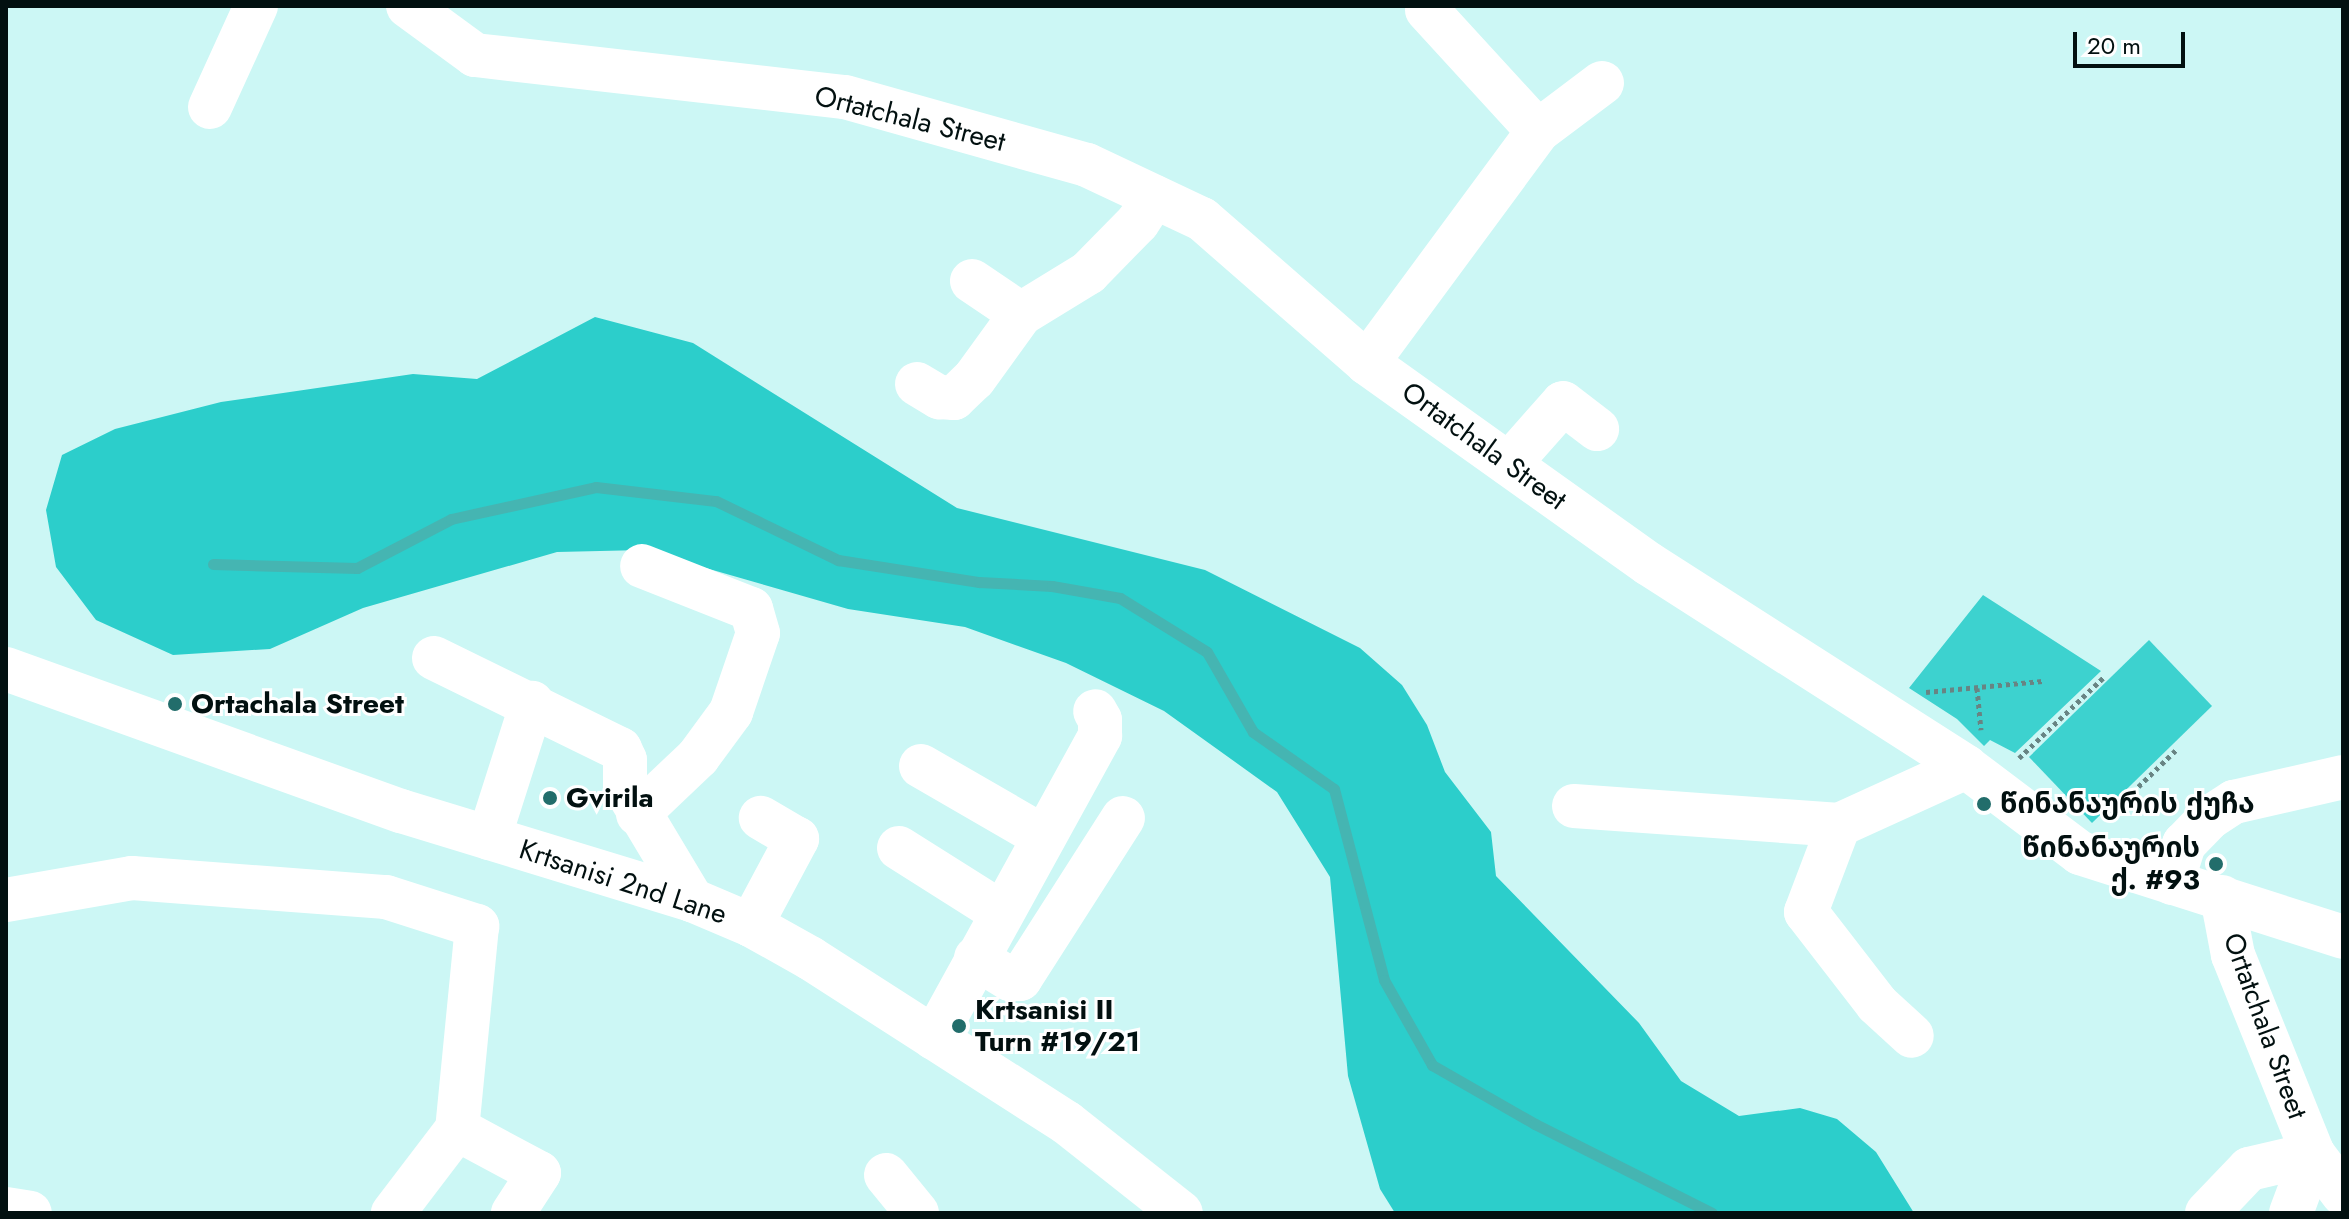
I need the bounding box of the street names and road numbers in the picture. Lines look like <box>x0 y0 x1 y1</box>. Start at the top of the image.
street label: Ortatchala Street <box>811 79 1009 159</box>
street label: Ortatchala Street <box>1395 375 1573 517</box>
street label: Krtsanisi 2nd Lane <box>515 833 731 931</box>
street label: Ortatchala Street <box>2216 928 2314 1124</box>

